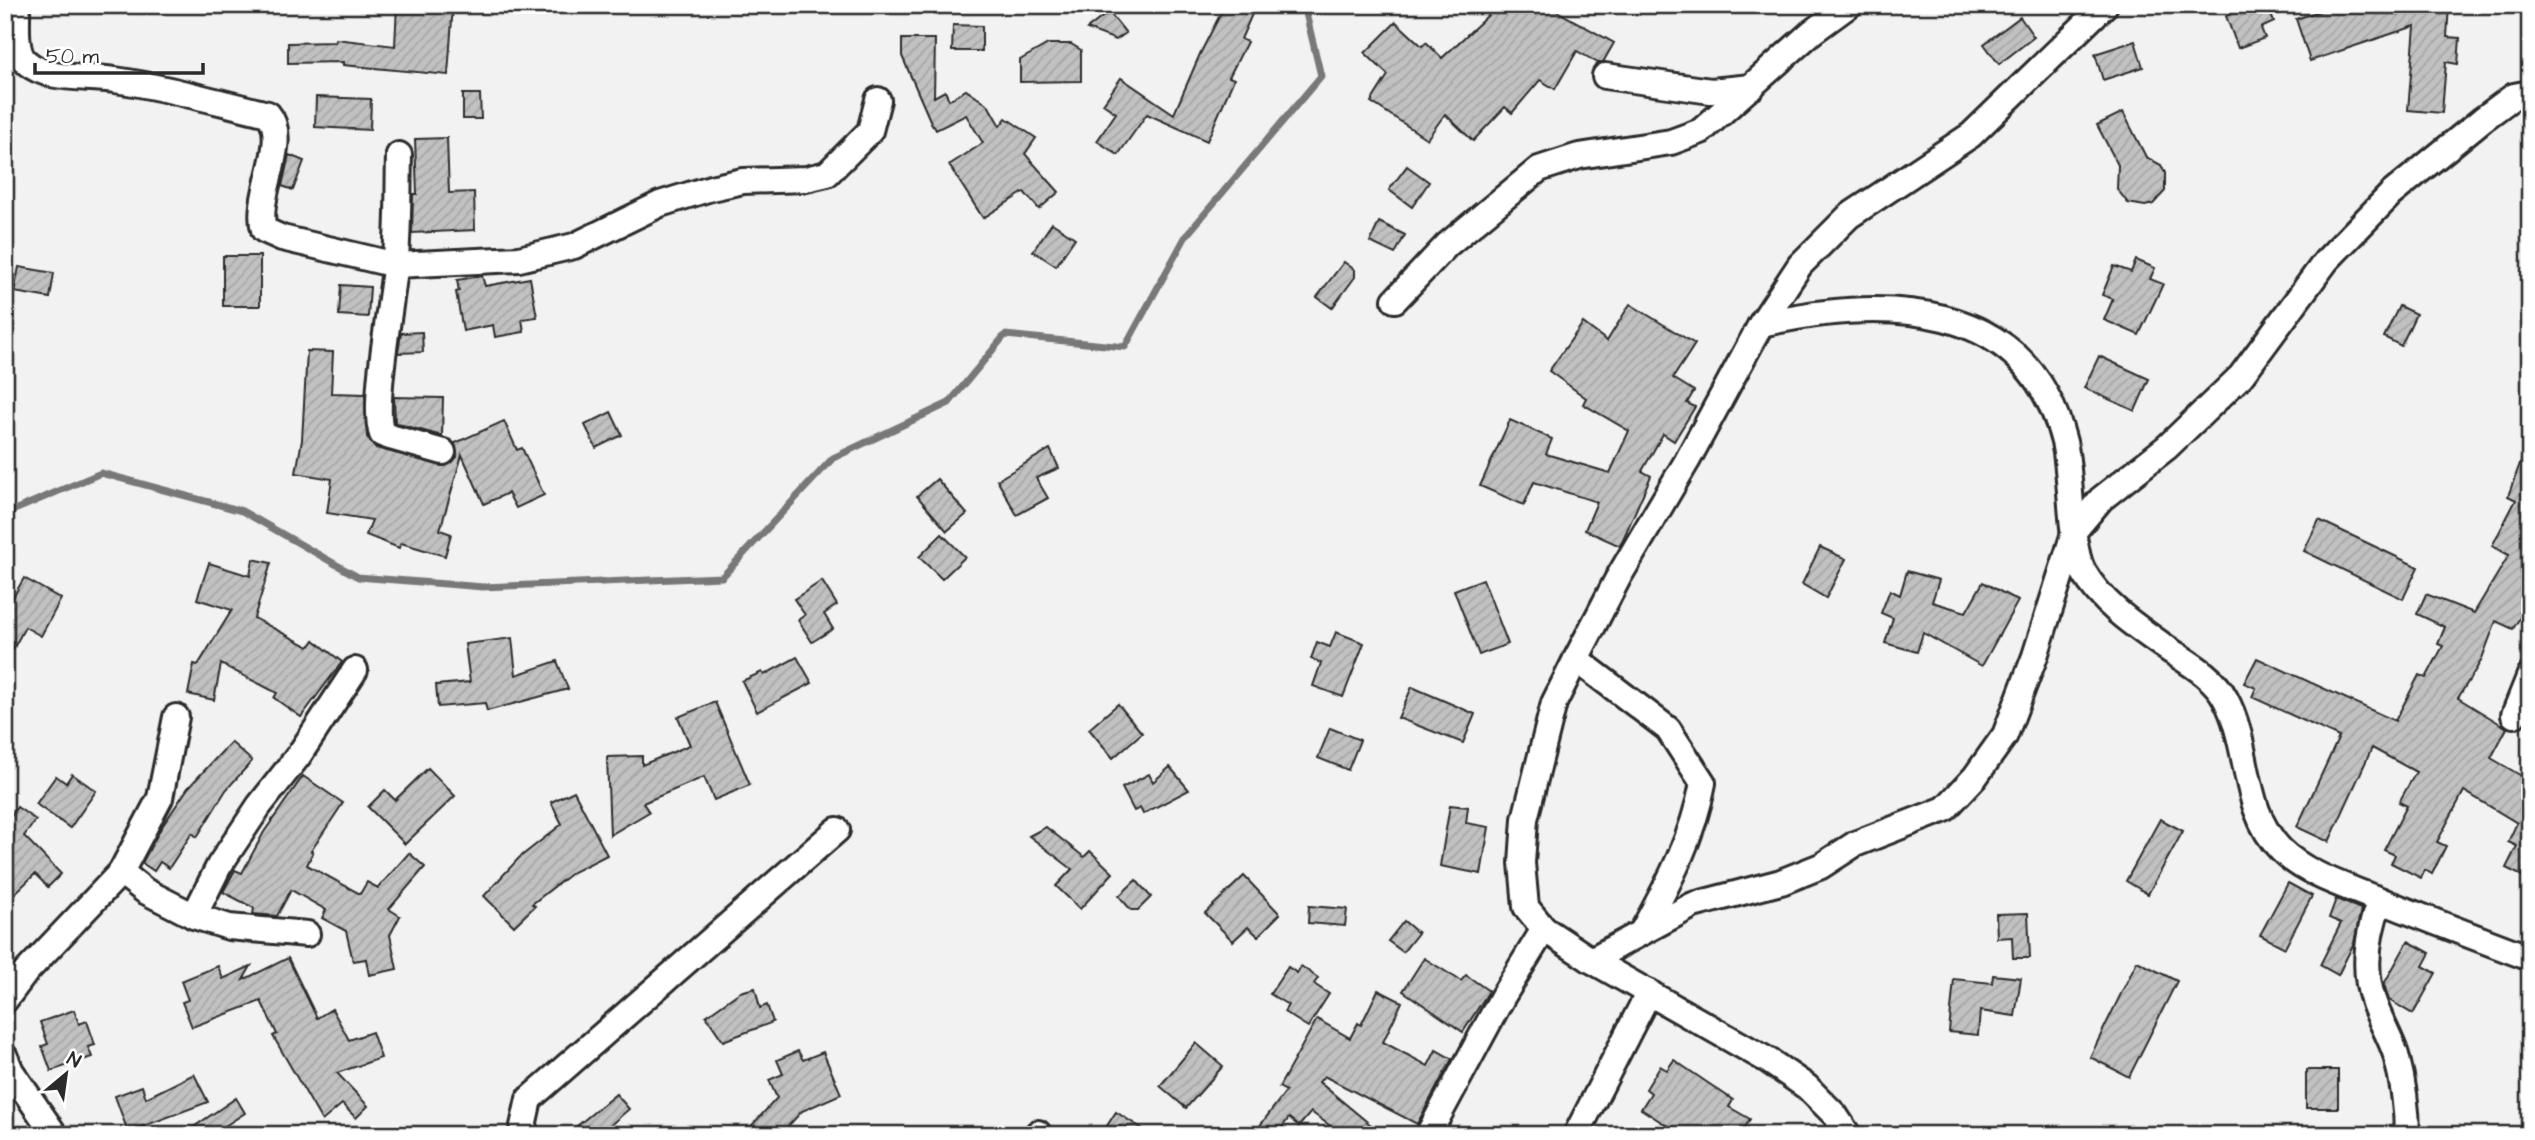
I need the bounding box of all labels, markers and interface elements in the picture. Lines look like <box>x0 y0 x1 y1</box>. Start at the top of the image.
scale bar <box>35 32 203 76</box>
text: 50 m <box>46 42 100 71</box>
north arrow <box>32 1038 102 1108</box>
text: N <box>62 1046 85 1075</box>

